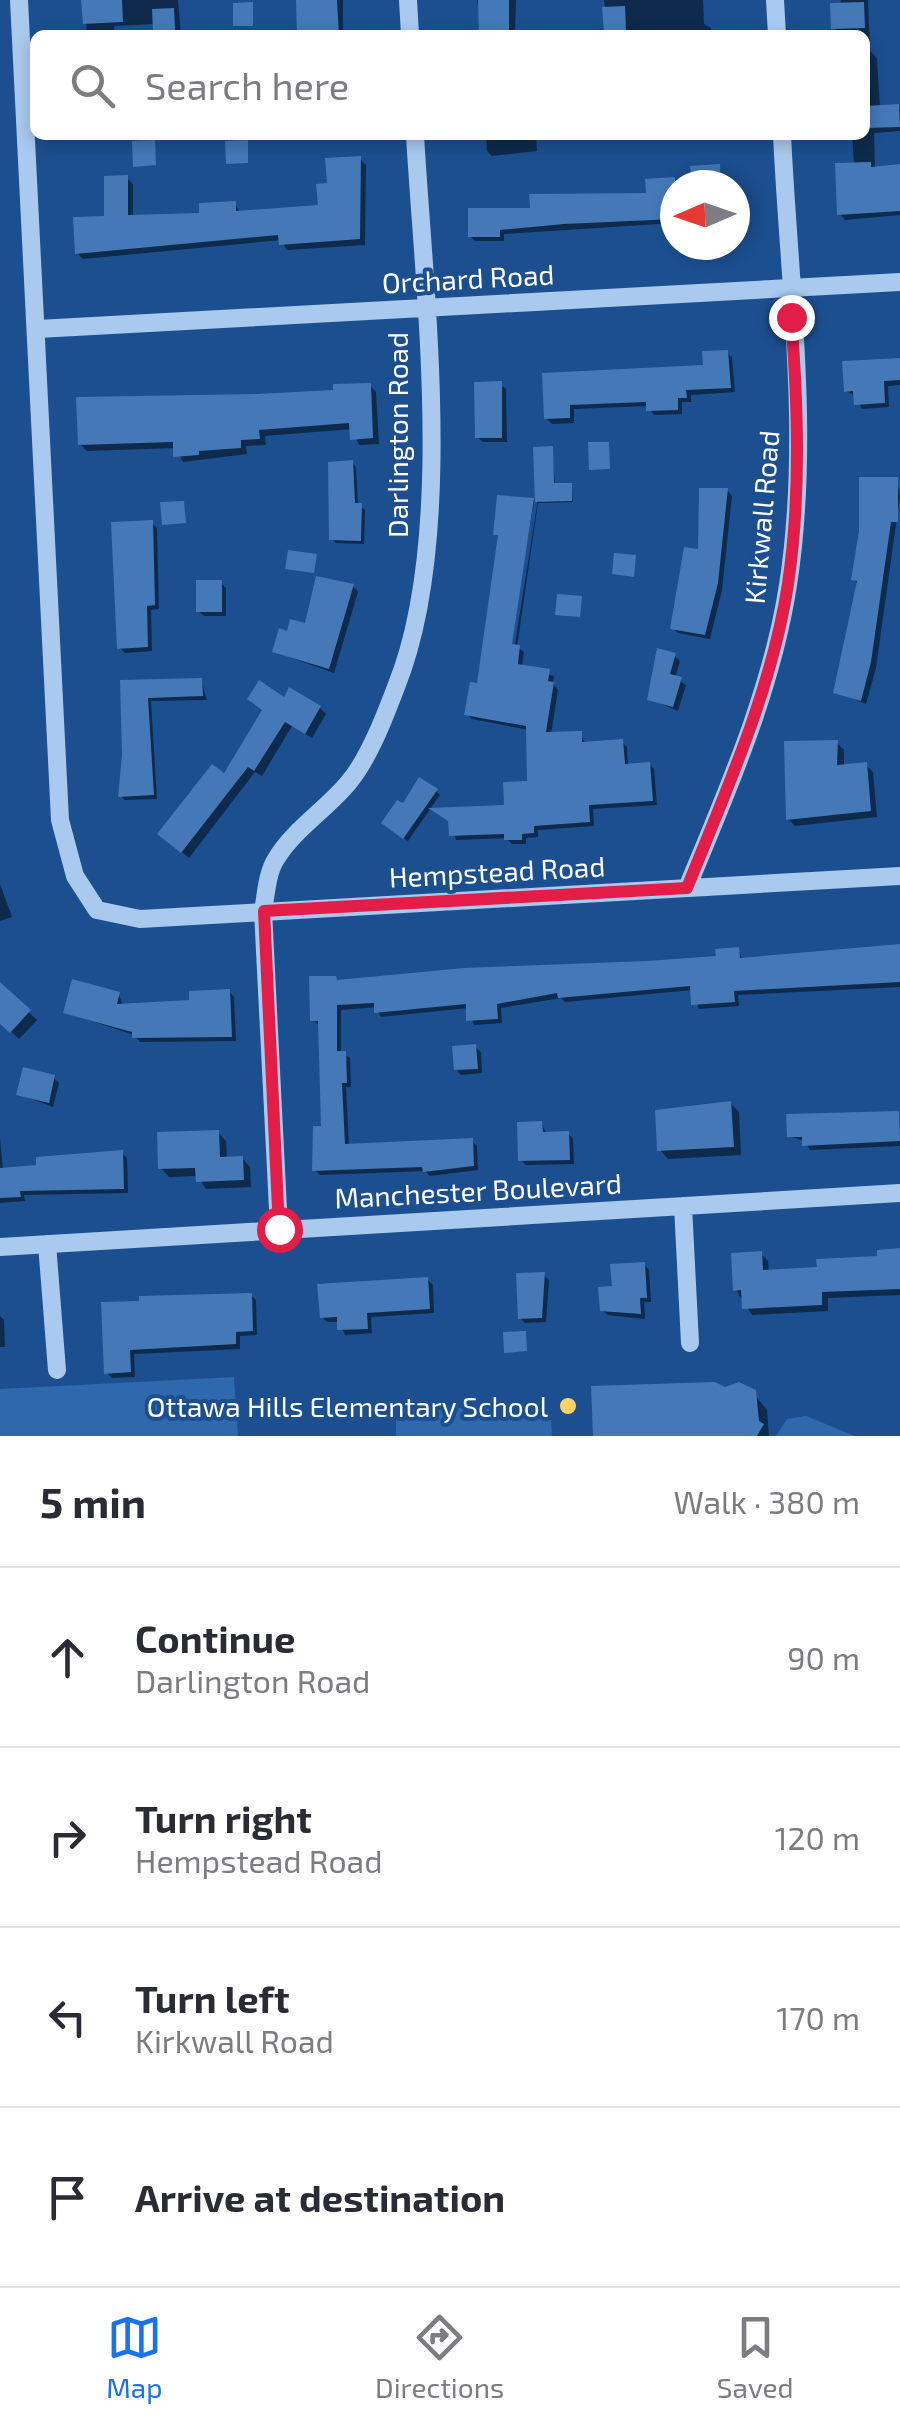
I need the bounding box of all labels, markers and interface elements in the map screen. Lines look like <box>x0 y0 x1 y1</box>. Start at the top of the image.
search box <box>30 30 870 140</box>
icon: search <box>65 58 120 113</box>
text: Search here <box>145 62 349 108</box>
north arrow <box>660 170 750 260</box>
street label: Orchard Road <box>381 257 555 299</box>
route end <box>769 295 815 341</box>
street label: Darlington Road <box>380 332 414 538</box>
street label: Kirkwall Road <box>736 429 786 605</box>
street label: Hempstead Road <box>388 848 606 894</box>
street label: Manchester Boulevard <box>334 1165 622 1215</box>
route start <box>257 1207 303 1253</box>
place label: Ottawa Hills Elementary School <box>147 1389 549 1423</box>
marker: Ottawa Hills Elementary School <box>557 1395 579 1417</box>
text: 5 min <box>40 1476 146 1526</box>
text: Walk · 380 m <box>674 1482 860 1520</box>
text: Continue <box>135 1615 295 1661</box>
icon: ahead <box>40 1630 95 1685</box>
text: 90 m <box>787 1638 860 1676</box>
text: Darlington Road <box>135 1661 370 1699</box>
text: Turn right <box>135 1795 312 1841</box>
icon: right <box>40 1810 95 1865</box>
text: 120 m <box>775 1818 860 1856</box>
text: Hempstead Road <box>135 1841 383 1879</box>
text: Turn left <box>135 1975 290 2021</box>
icon: left <box>40 1990 95 2045</box>
text: 170 m <box>776 1998 860 2036</box>
text: Kirkwall Road <box>135 2021 334 2059</box>
icon: arrive <box>40 2170 95 2225</box>
text: Arrive at destination <box>135 2174 505 2220</box>
tab: Map <box>106 2310 162 2404</box>
tab: Directions <box>375 2310 504 2404</box>
tab: Saved <box>717 2310 794 2404</box>

